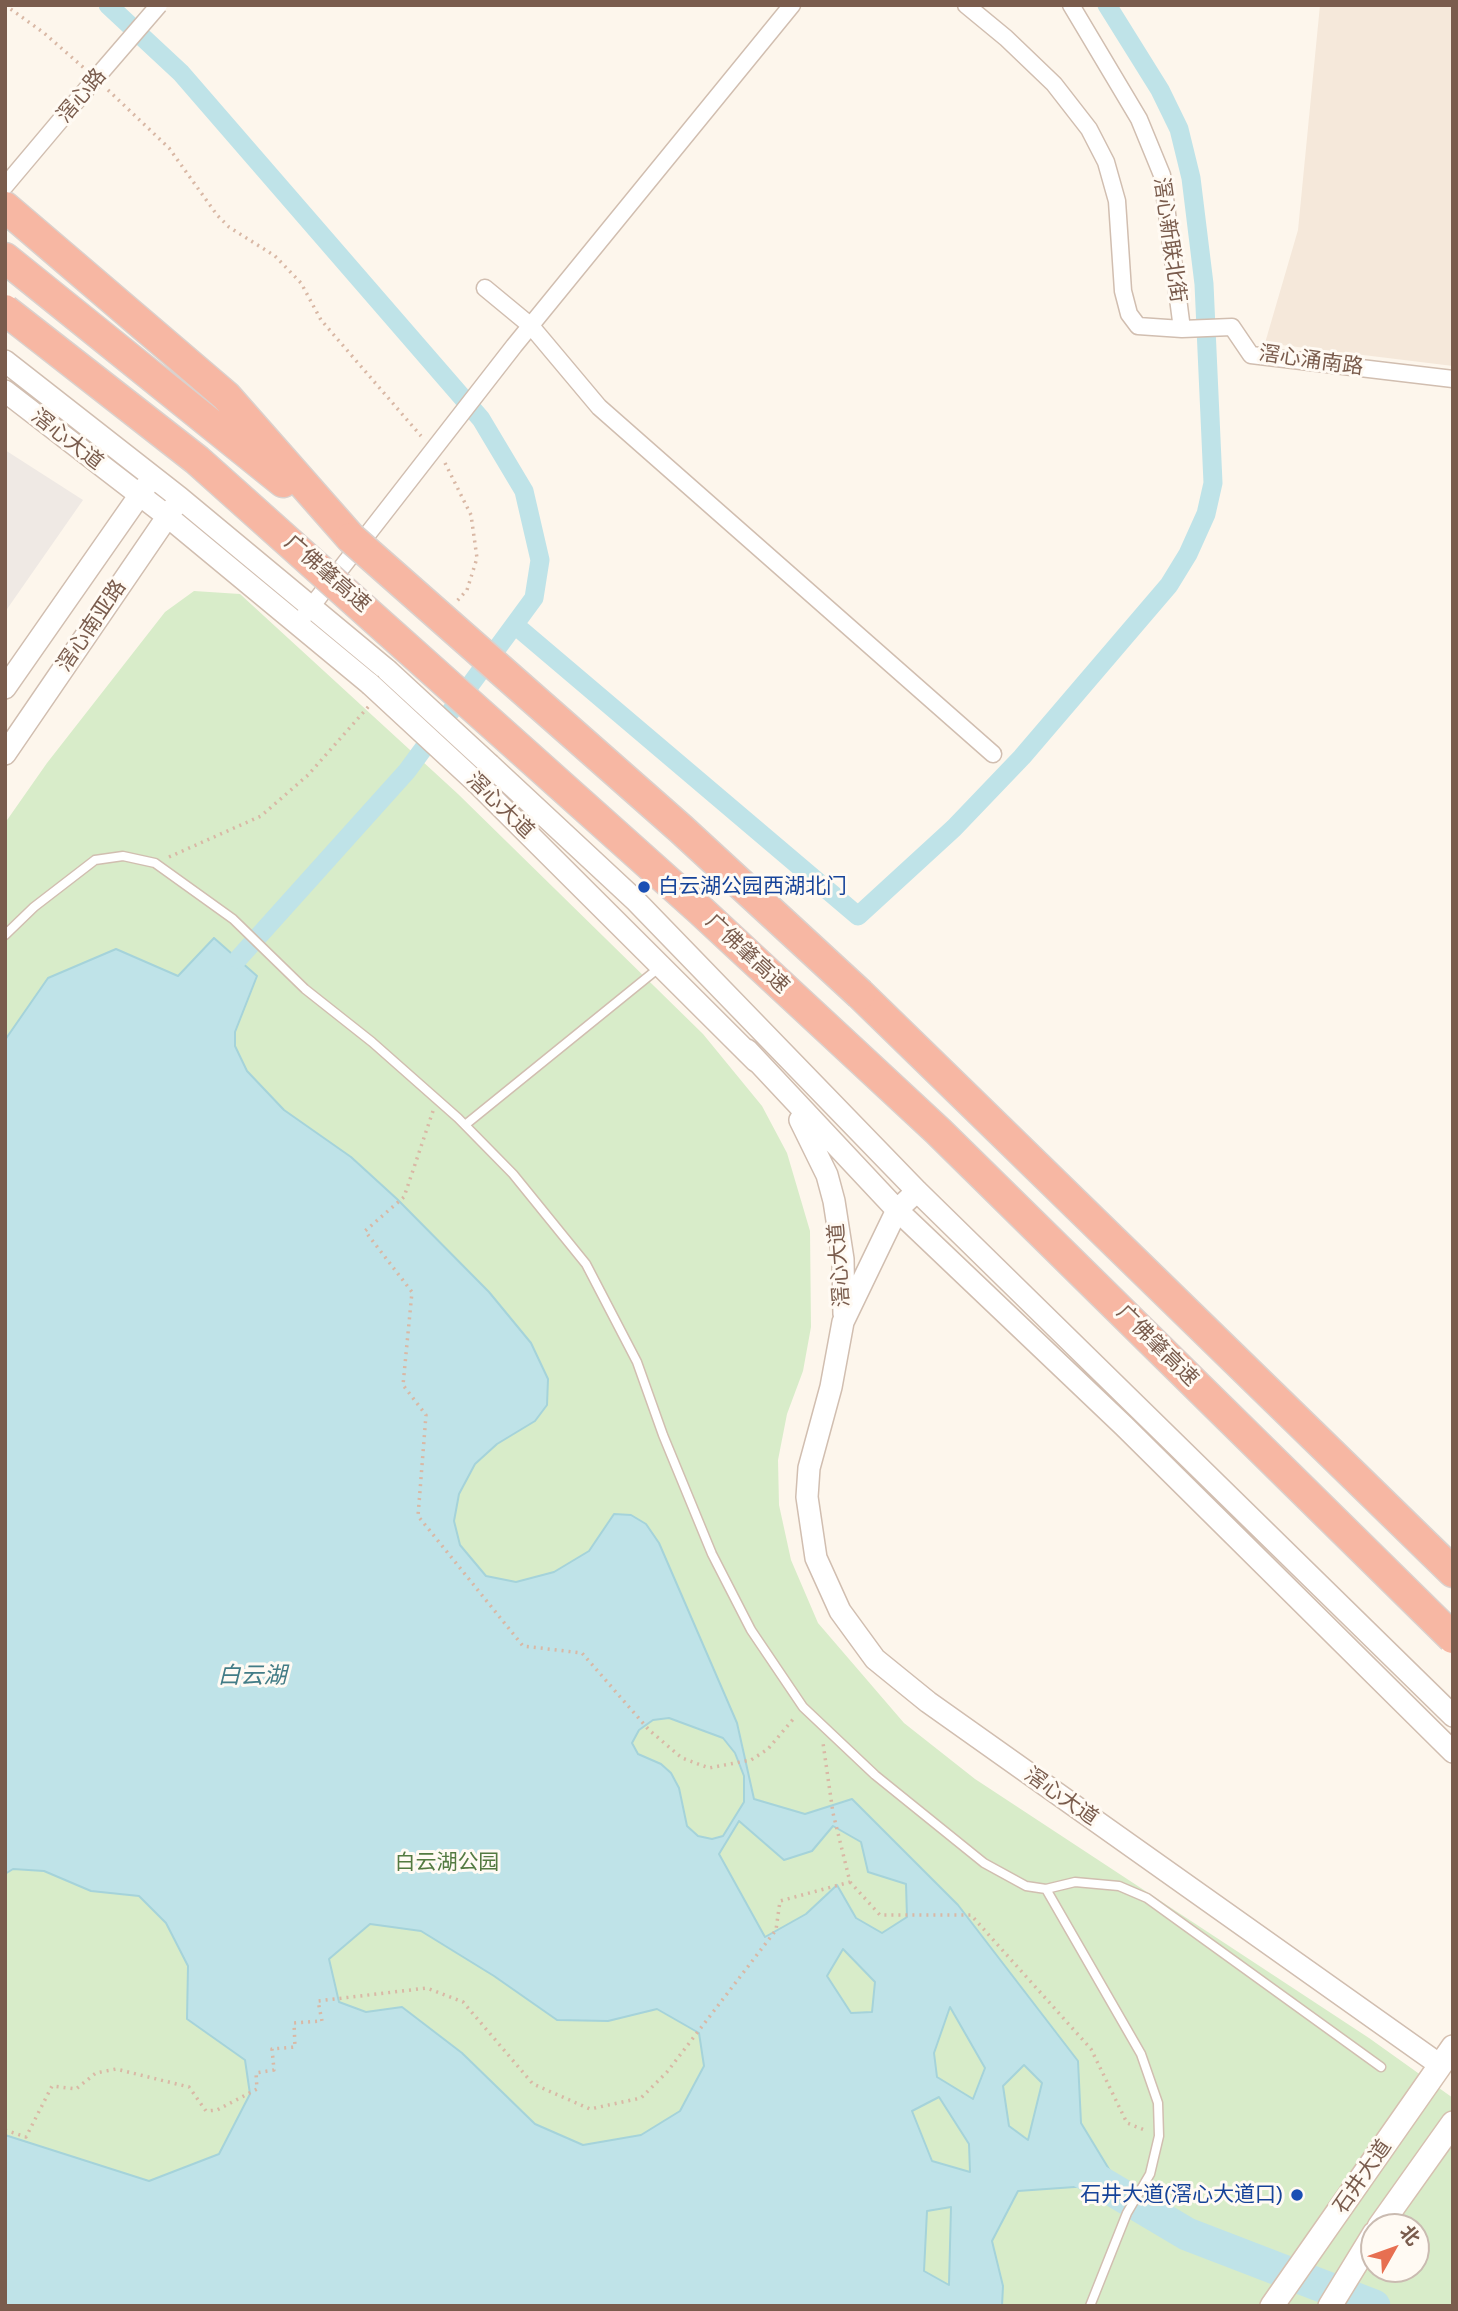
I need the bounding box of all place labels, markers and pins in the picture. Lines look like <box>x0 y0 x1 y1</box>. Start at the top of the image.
place label: 白云湖公园西湖北门 <box>658 874 847 900</box>
marker: 白云湖公园西湖北门 <box>636 879 652 895</box>
place label: 石井大道(滘心大道口) <box>1080 2182 1283 2208</box>
marker: 石井大道(滘心大道口) <box>1289 2187 1305 2203</box>

